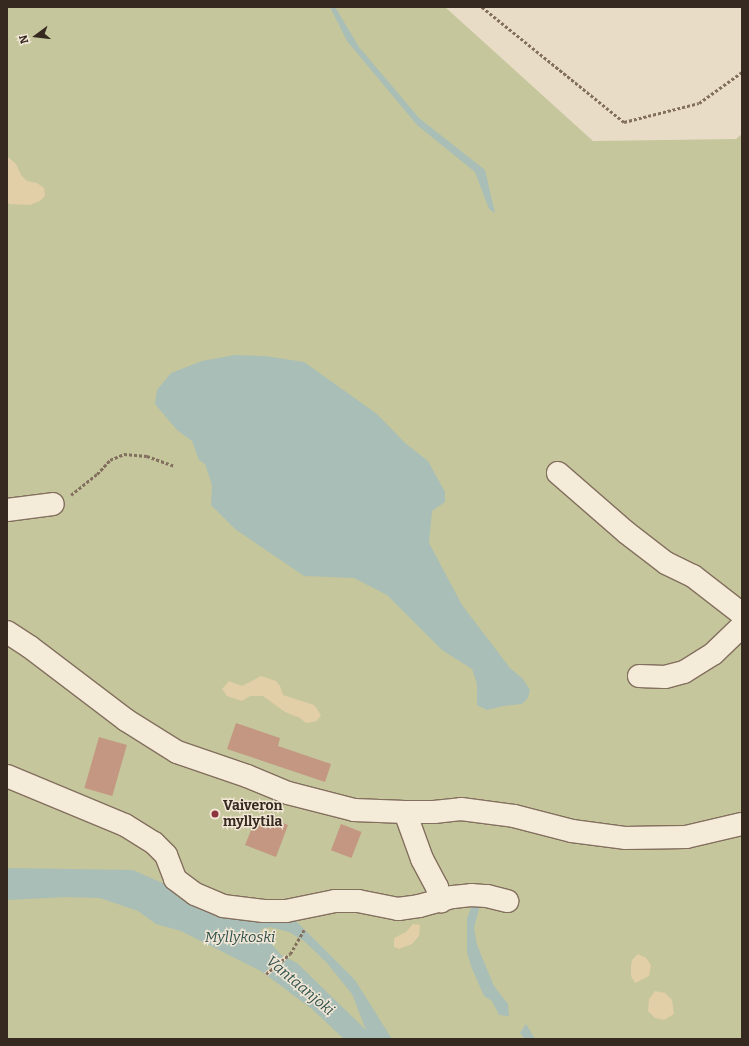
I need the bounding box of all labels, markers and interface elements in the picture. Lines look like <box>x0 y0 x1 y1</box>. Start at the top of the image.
north arrow <box>16 16 56 56</box>
text: N <box>17 33 31 45</box>
place label: Vaiveron myllytila <box>223 798 283 830</box>
marker: Vaiveron myllytila <box>210 809 220 819</box>
water label: Myllykoski <box>205 929 275 947</box>
water label: Vantaanjoki <box>262 952 338 1020</box>

